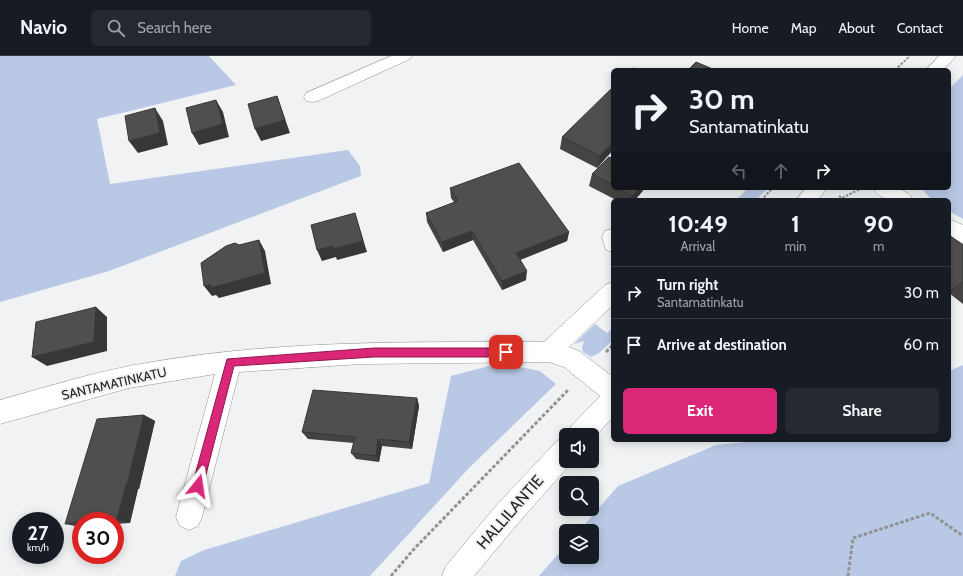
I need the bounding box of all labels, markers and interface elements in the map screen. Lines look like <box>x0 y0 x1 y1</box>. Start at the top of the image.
search box <box>91 10 371 46</box>
text: Navio <box>20 16 67 39</box>
icon: search <box>105 17 127 39</box>
text: Search here <box>137 19 212 37</box>
text: Home <box>732 19 769 37</box>
text: Map <box>791 19 816 37</box>
text: About <box>838 19 875 37</box>
text: Contact <box>897 19 943 37</box>
text: 30 m <box>689 82 755 116</box>
icon: right <box>623 84 675 136</box>
text: Santamatinkatu <box>689 116 809 138</box>
icon: left <box>728 160 750 182</box>
icon: ahead <box>770 160 792 182</box>
icon: right <box>812 160 834 182</box>
text: 10:49 <box>668 209 728 238</box>
text: 1 <box>791 209 800 238</box>
text: 90 <box>863 209 894 238</box>
text: Arrival <box>681 238 715 254</box>
text: min <box>785 238 806 254</box>
text: m <box>873 238 884 254</box>
text: Turn right <box>657 276 718 294</box>
icon: right <box>623 282 645 304</box>
text: 30 m <box>904 284 939 302</box>
text: Santamatinkatu <box>657 294 744 310</box>
icon: arrive <box>623 334 645 356</box>
pin <box>489 335 523 369</box>
text: Arrive at destination <box>657 336 787 354</box>
text: 60 m <box>903 336 939 354</box>
icon: arrive <box>495 341 517 363</box>
street label: SANTAMATINKATU <box>60 363 168 403</box>
button: Exit <box>623 388 777 434</box>
button: Share <box>785 388 939 434</box>
map controls <box>559 428 599 564</box>
button: sound <box>559 428 599 468</box>
position arrow <box>177 465 219 507</box>
street label: HALLILANTIE <box>473 471 547 553</box>
button: search <box>559 476 599 516</box>
speed limit sign: 30 <box>72 512 124 564</box>
text: 27 <box>28 521 48 545</box>
button: layers <box>559 524 599 564</box>
text: km/h <box>27 541 49 554</box>

